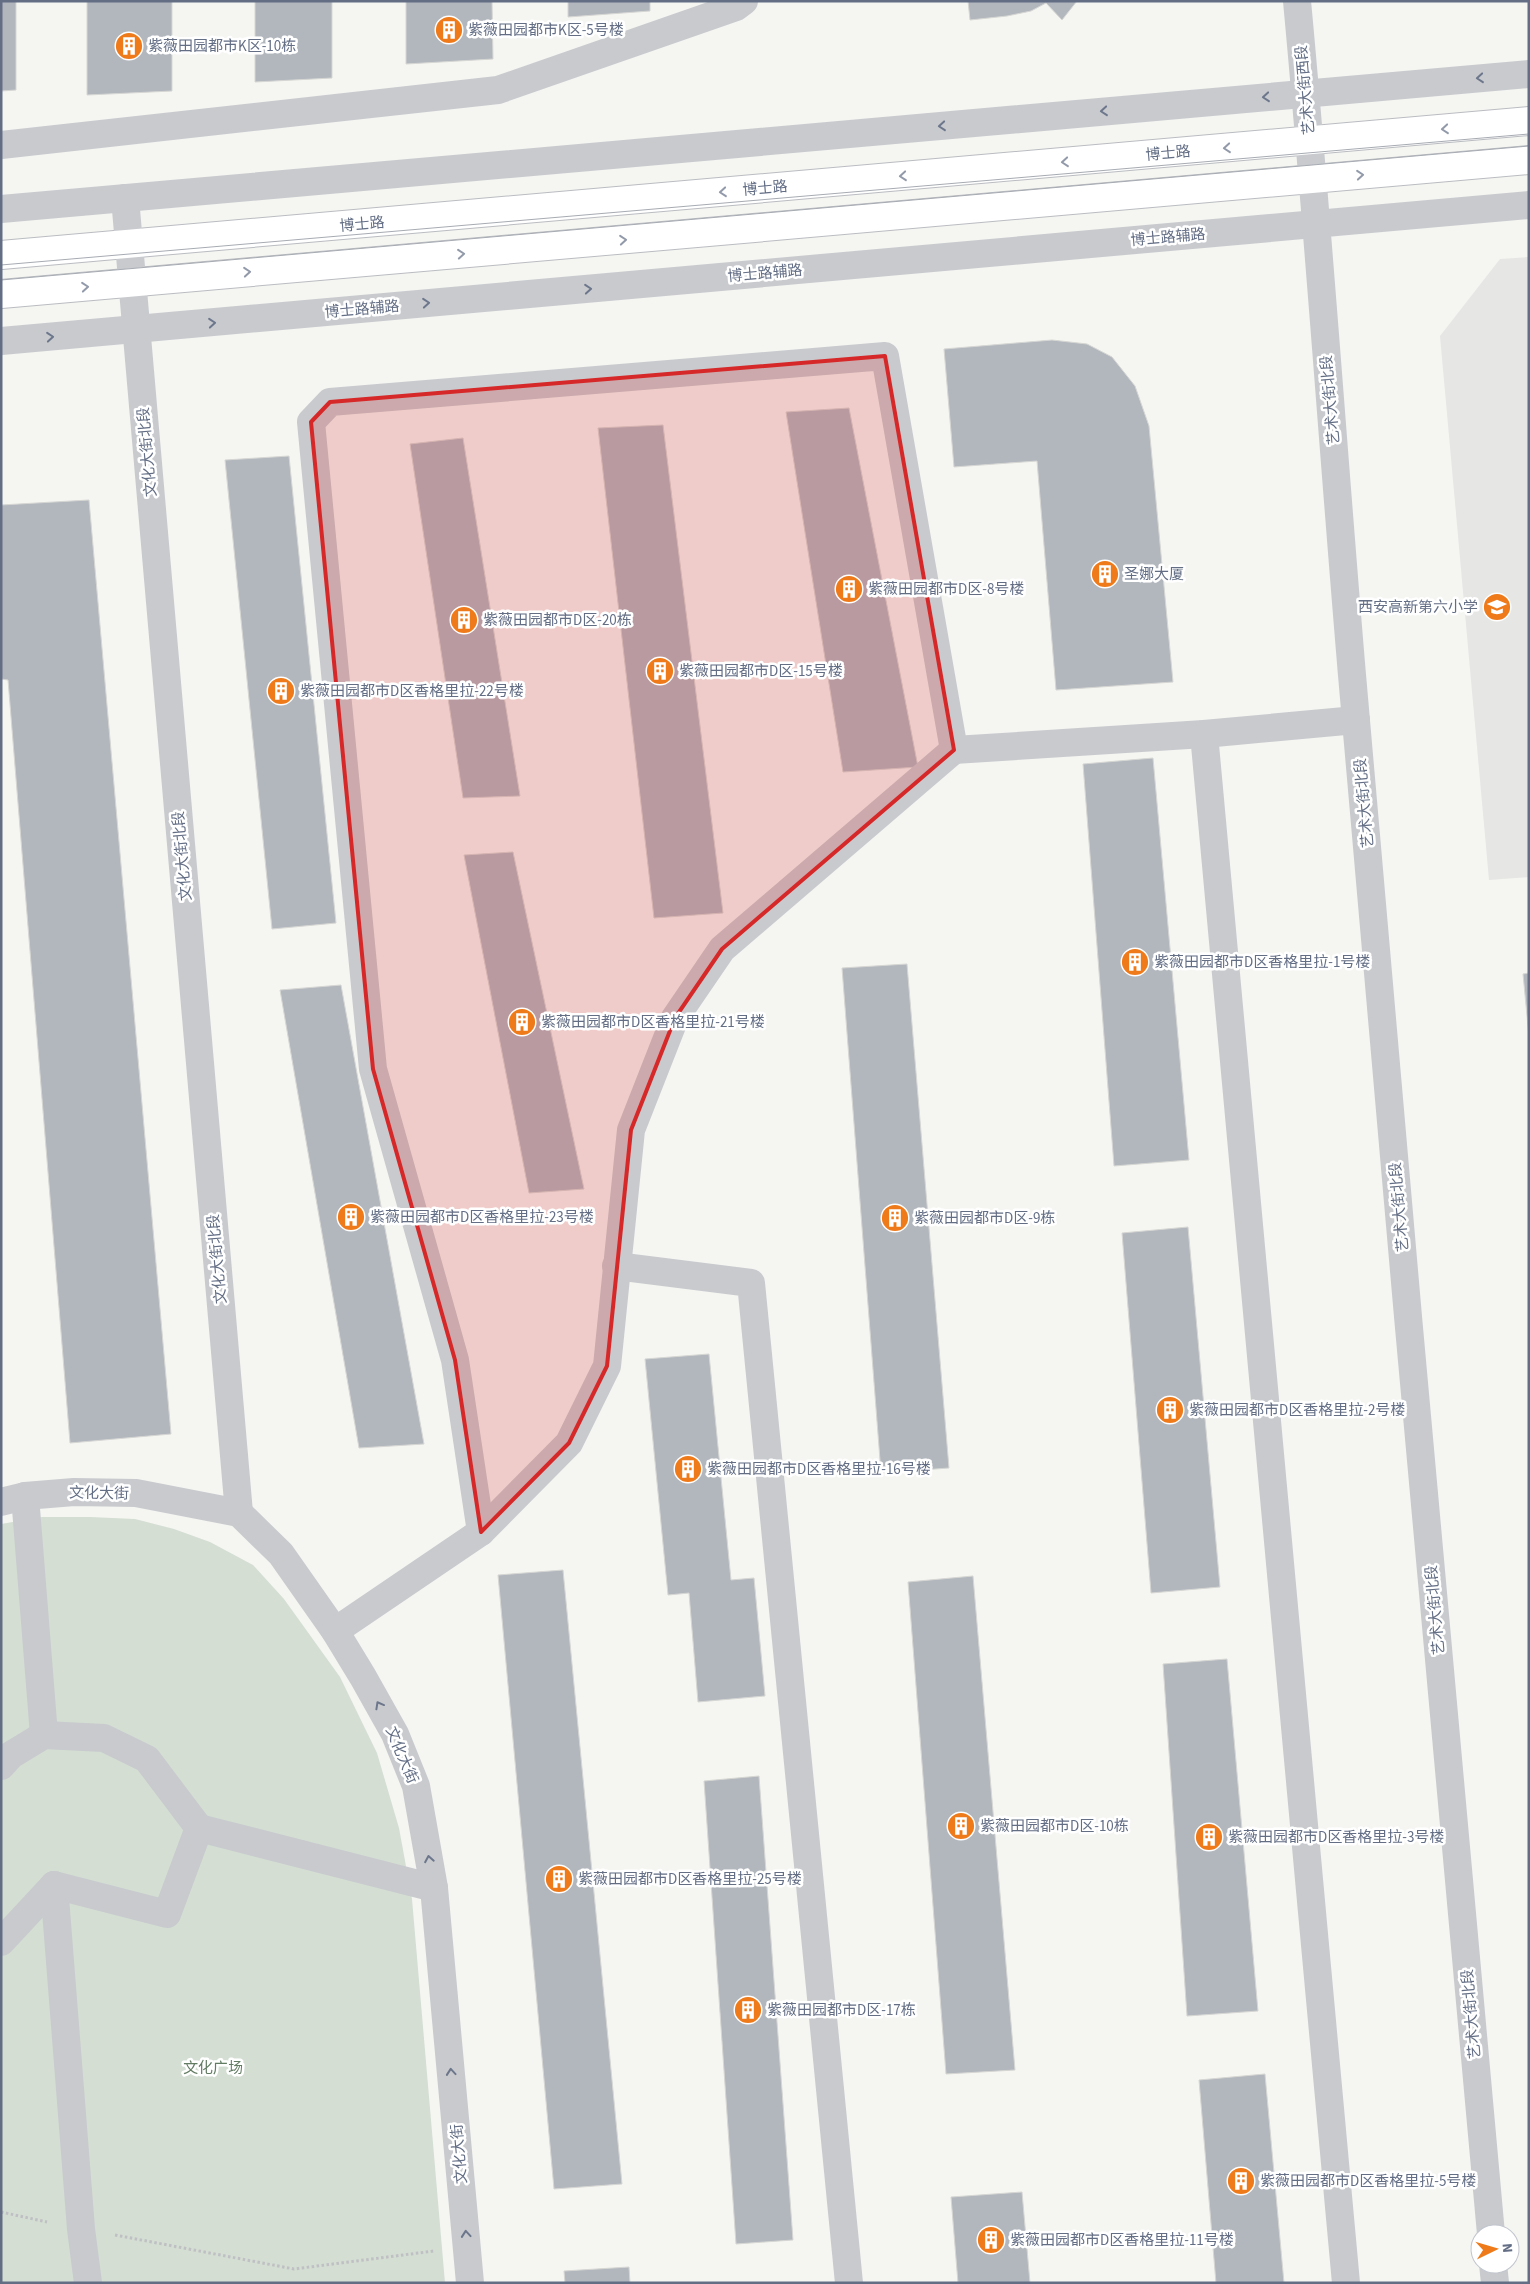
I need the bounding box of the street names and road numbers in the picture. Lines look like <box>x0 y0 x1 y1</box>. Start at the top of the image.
street label: 艺术大街西段 <box>1291 44 1320 136</box>
street label: 博士路 <box>1145 141 1191 166</box>
street label: 博士路 <box>742 176 788 201</box>
street label: 博士路 <box>339 212 385 237</box>
street label: 博士路辅路 <box>1130 224 1206 251</box>
street label: 博士路辅路 <box>727 260 803 287</box>
street label: 博士路辅路 <box>324 296 400 323</box>
street label: 艺术大街北段 <box>1316 354 1345 446</box>
street label: 文化大街北段 <box>133 406 162 498</box>
street label: 艺术大街北段 <box>1350 757 1379 849</box>
street label: 文化大街北段 <box>168 810 197 902</box>
street label: 艺术大街北段 <box>1385 1161 1414 1253</box>
street label: 文化大街北段 <box>203 1213 232 1305</box>
street label: 文化大街 <box>69 1482 129 1505</box>
street label: 艺术大街北段 <box>1421 1564 1450 1656</box>
street label: 文化大街 <box>380 1723 423 1787</box>
street label: 艺术大街北段 <box>1457 1968 1486 2060</box>
street label: 文化大街 <box>446 2123 473 2185</box>

